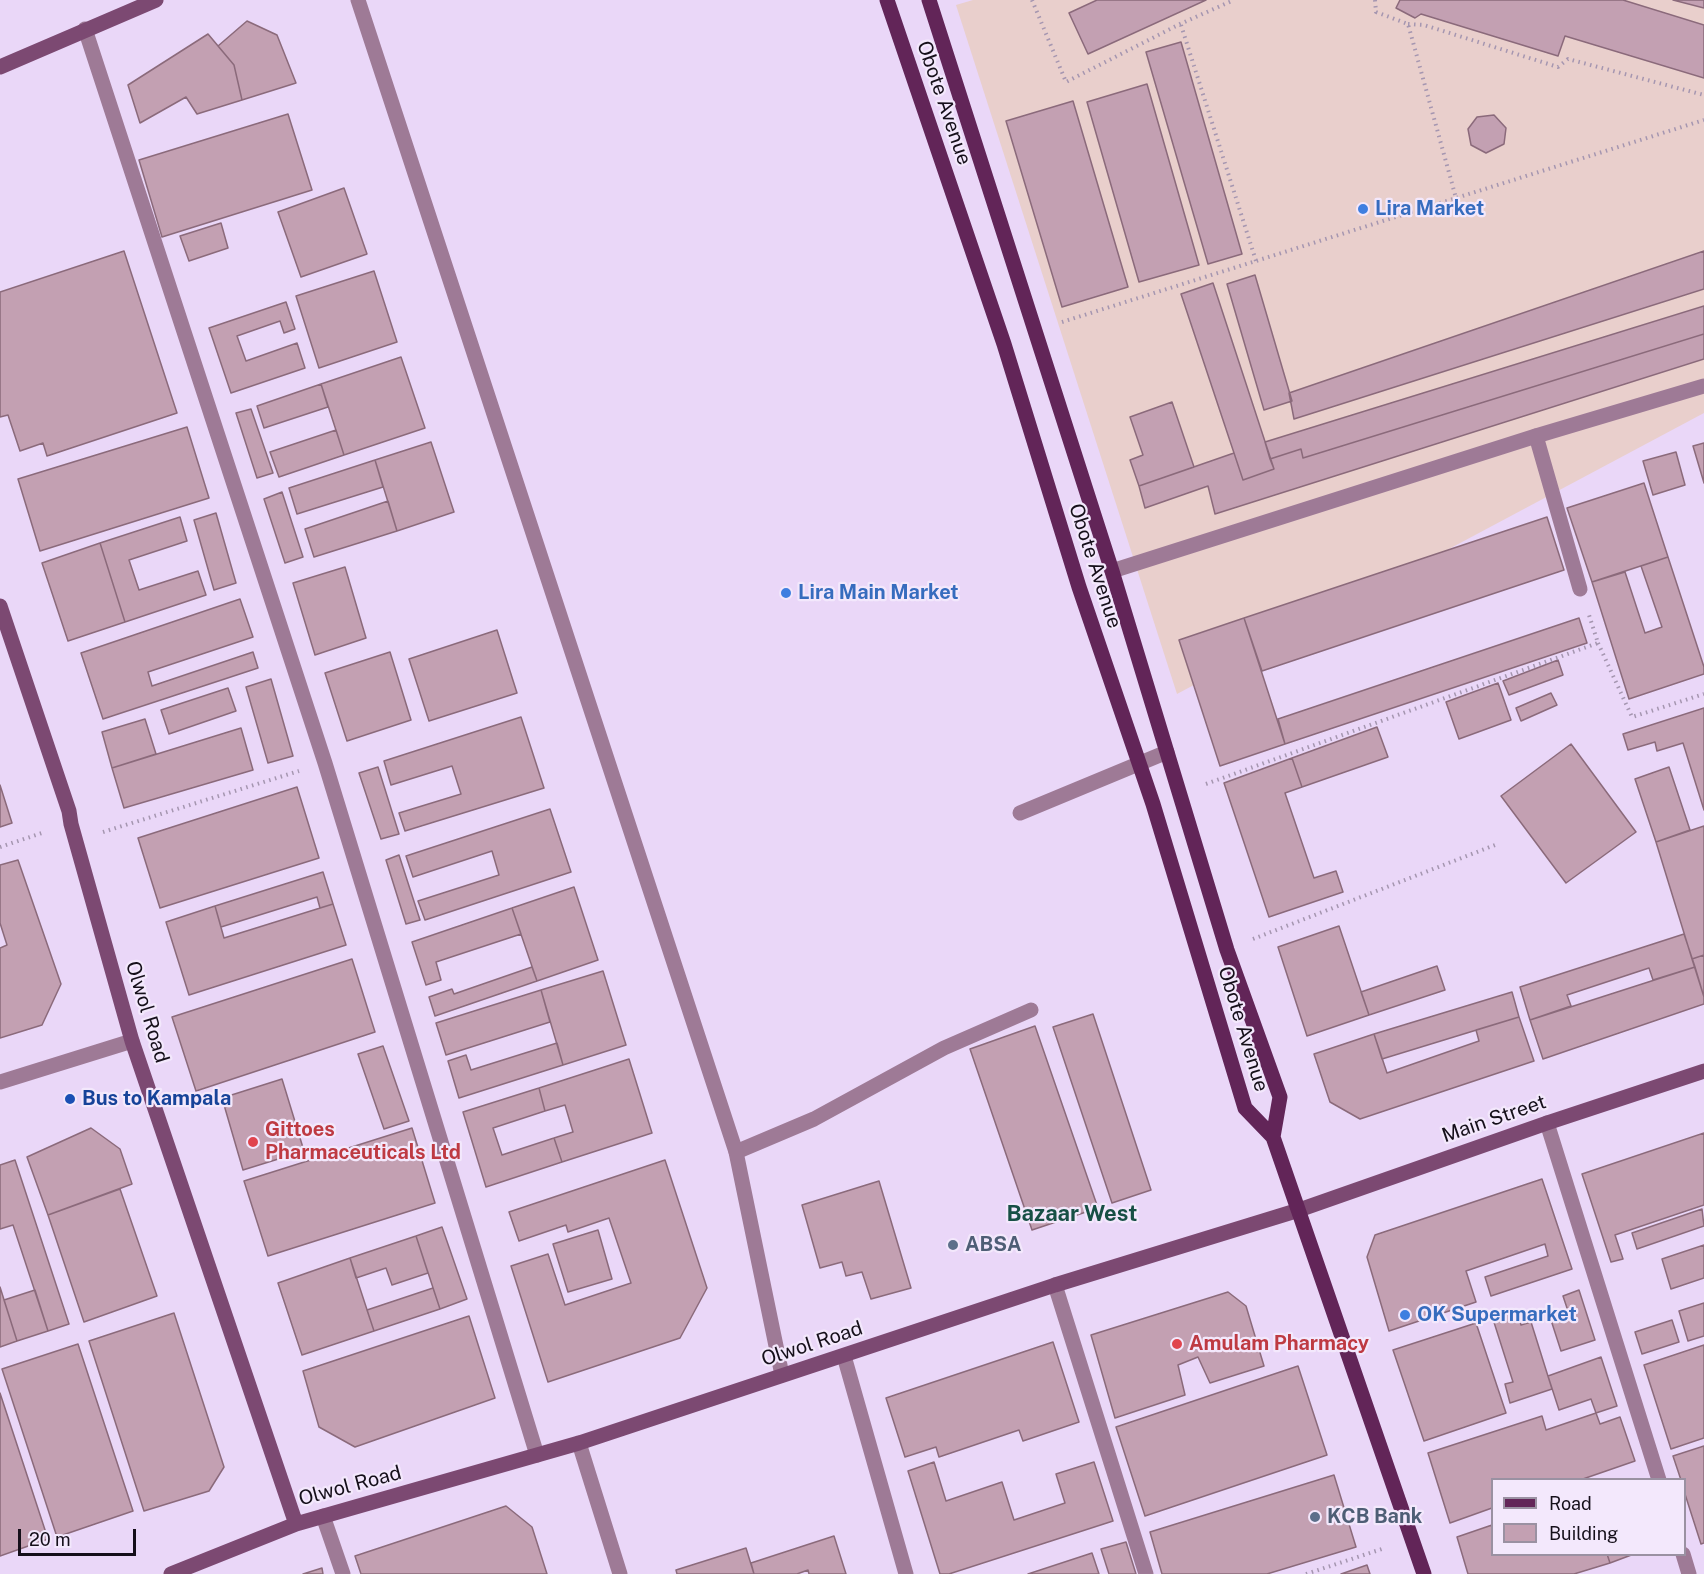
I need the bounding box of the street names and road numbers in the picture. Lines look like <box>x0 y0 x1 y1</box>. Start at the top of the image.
street label: Obote Avenue <box>912 38 976 168</box>
street label: Obote Avenue <box>1064 501 1126 631</box>
street label: Olwol Road <box>120 958 174 1066</box>
street label: Obote Avenue <box>1213 963 1273 1095</box>
street label: Main Street <box>1439 1090 1549 1148</box>
street label: Olwol Road <box>758 1316 866 1372</box>
street label: Olwol Road <box>296 1461 404 1511</box>

